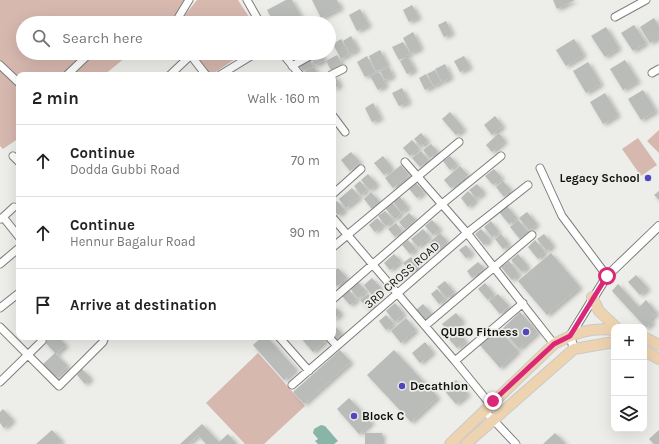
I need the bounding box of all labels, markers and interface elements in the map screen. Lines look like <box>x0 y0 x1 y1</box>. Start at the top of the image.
search box <box>16 16 336 60</box>
icon: search <box>30 27 52 49</box>
text: Search here <box>62 29 143 47</box>
text: 2 min <box>32 88 79 108</box>
text: Walk · 160 m <box>247 91 320 106</box>
text: Continue <box>70 144 135 162</box>
icon: ahead <box>32 150 54 172</box>
text: 70 m <box>291 153 320 168</box>
text: Dodda Gubbi Road <box>70 162 180 177</box>
place label: Legacy School <box>560 171 640 185</box>
marker: Legacy School <box>643 173 653 183</box>
text: Continue <box>70 216 135 234</box>
icon: ahead <box>32 222 54 244</box>
text: 90 m <box>289 225 320 240</box>
text: Hennur Bagalur Road <box>70 234 196 249</box>
street label: 3RD CROSS ROAD <box>362 239 442 311</box>
route start <box>598 267 616 285</box>
icon: arrive <box>32 294 54 316</box>
text: Arrive at destination <box>70 296 217 314</box>
map controls <box>611 324 647 432</box>
button: + <box>611 324 647 360</box>
place label: QUBO Fitness <box>441 325 518 339</box>
marker: QUBO Fitness <box>521 327 531 337</box>
button: − <box>611 360 647 396</box>
place label: Decathlon <box>410 379 468 393</box>
marker: Decathlon <box>397 381 407 391</box>
route end <box>484 392 502 410</box>
button: layers <box>611 396 647 432</box>
place label: Block C <box>362 409 405 423</box>
marker: Block C <box>349 411 359 421</box>

